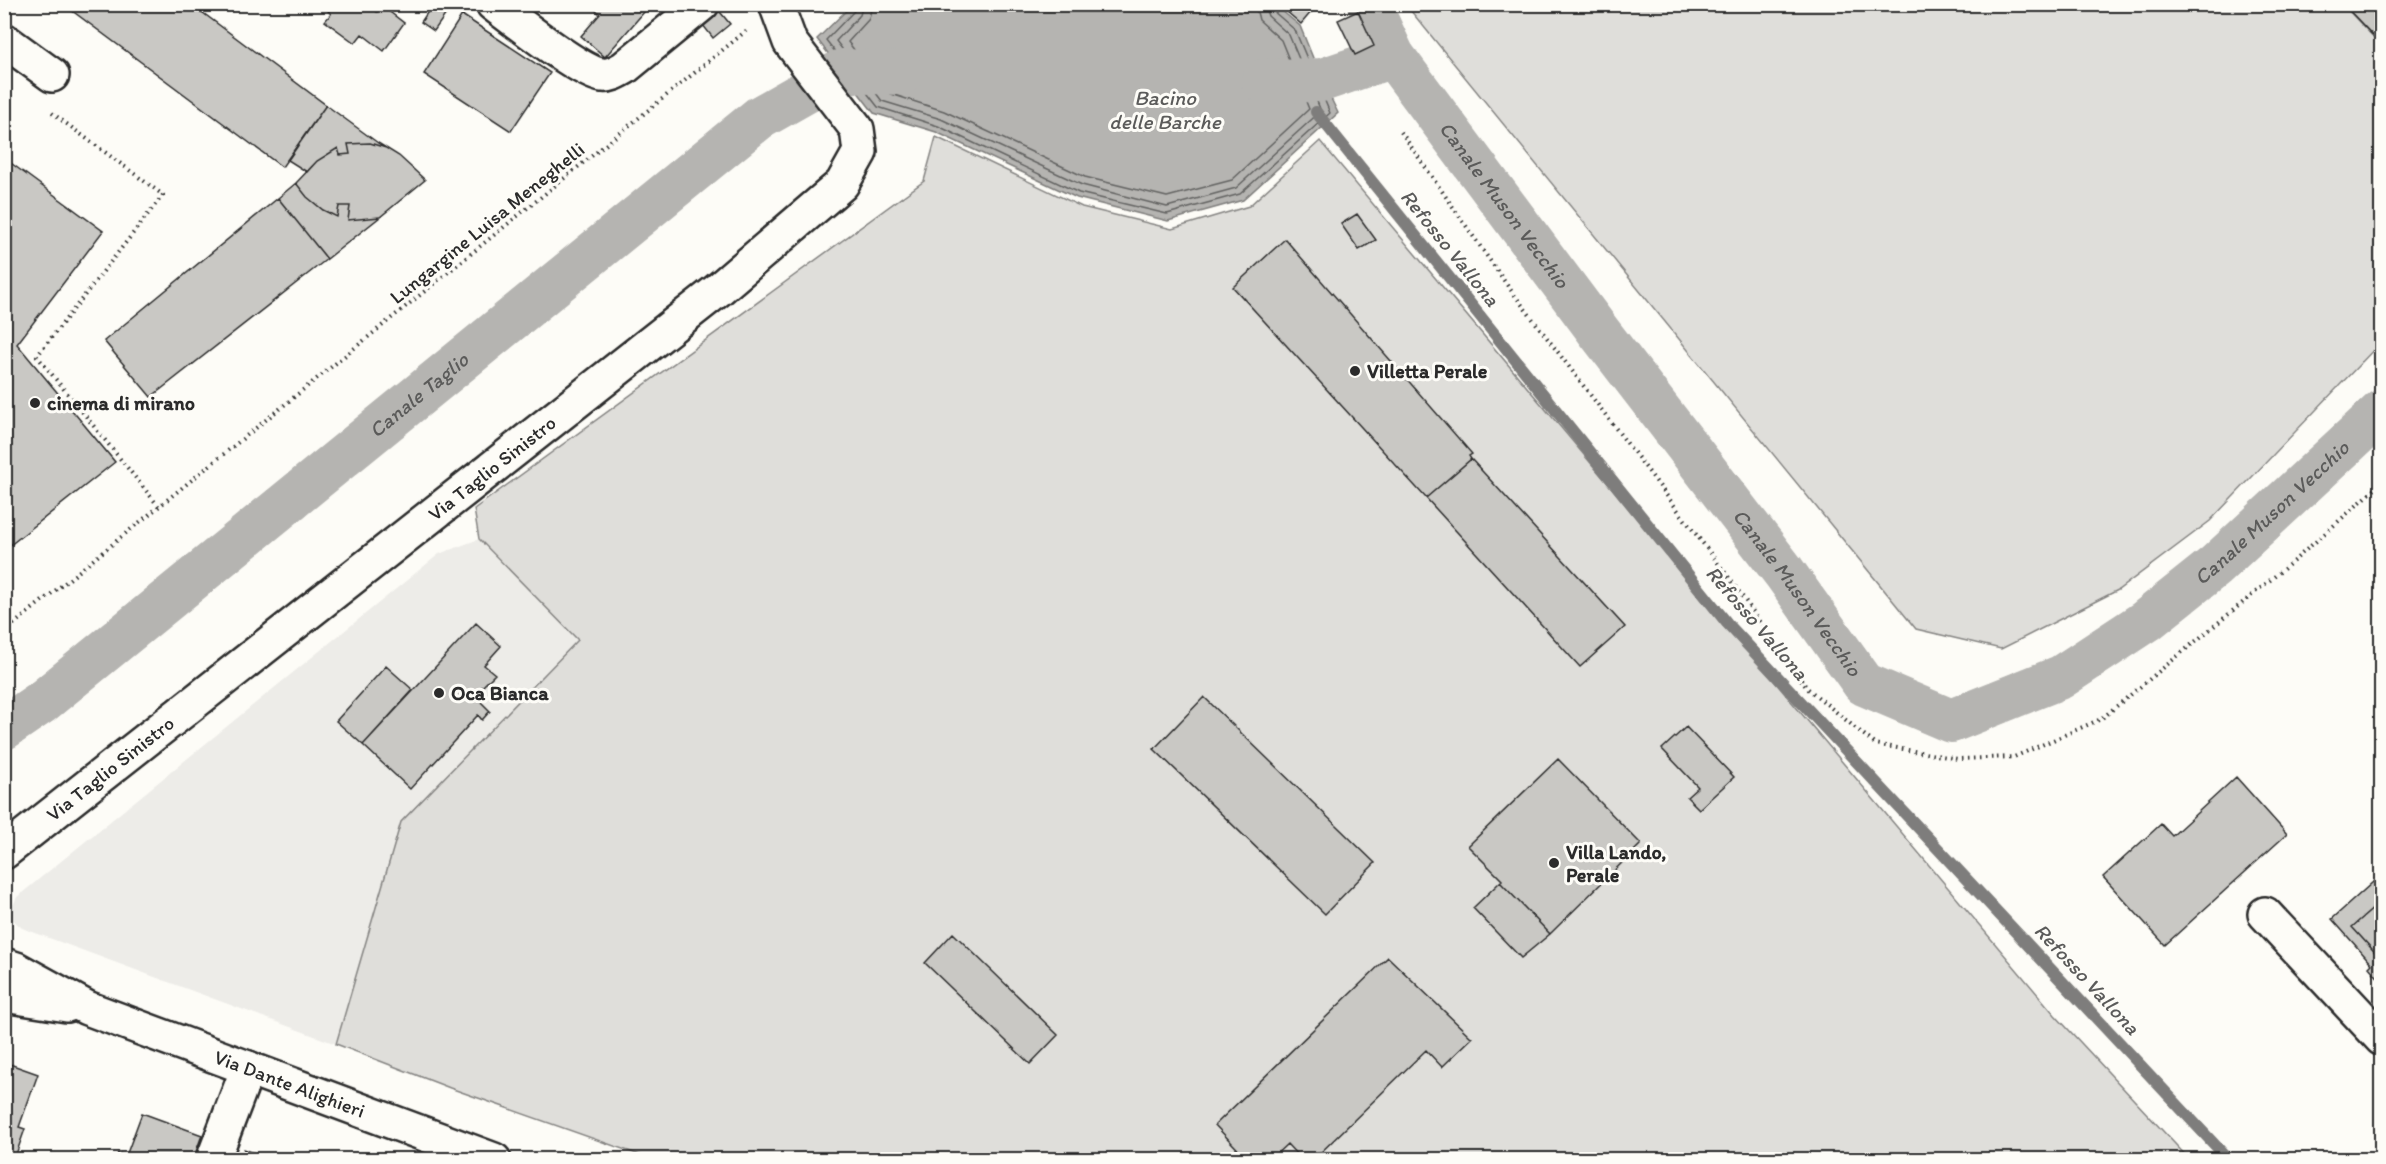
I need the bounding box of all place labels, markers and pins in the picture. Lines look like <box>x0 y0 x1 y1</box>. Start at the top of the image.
place label: Villetta Perale <box>1367 359 1488 383</box>
marker: Villetta Perale <box>1348 364 1362 378</box>
place label: cinema di mirano <box>47 391 195 415</box>
marker: cinema di mirano <box>28 396 42 410</box>
place label: Oca Bianca <box>451 681 549 705</box>
marker: Oca Bianca <box>432 686 446 700</box>
place label: Villa Lando, Perale <box>1566 840 1666 887</box>
marker: Villa Lando, Perale <box>1547 856 1561 870</box>

